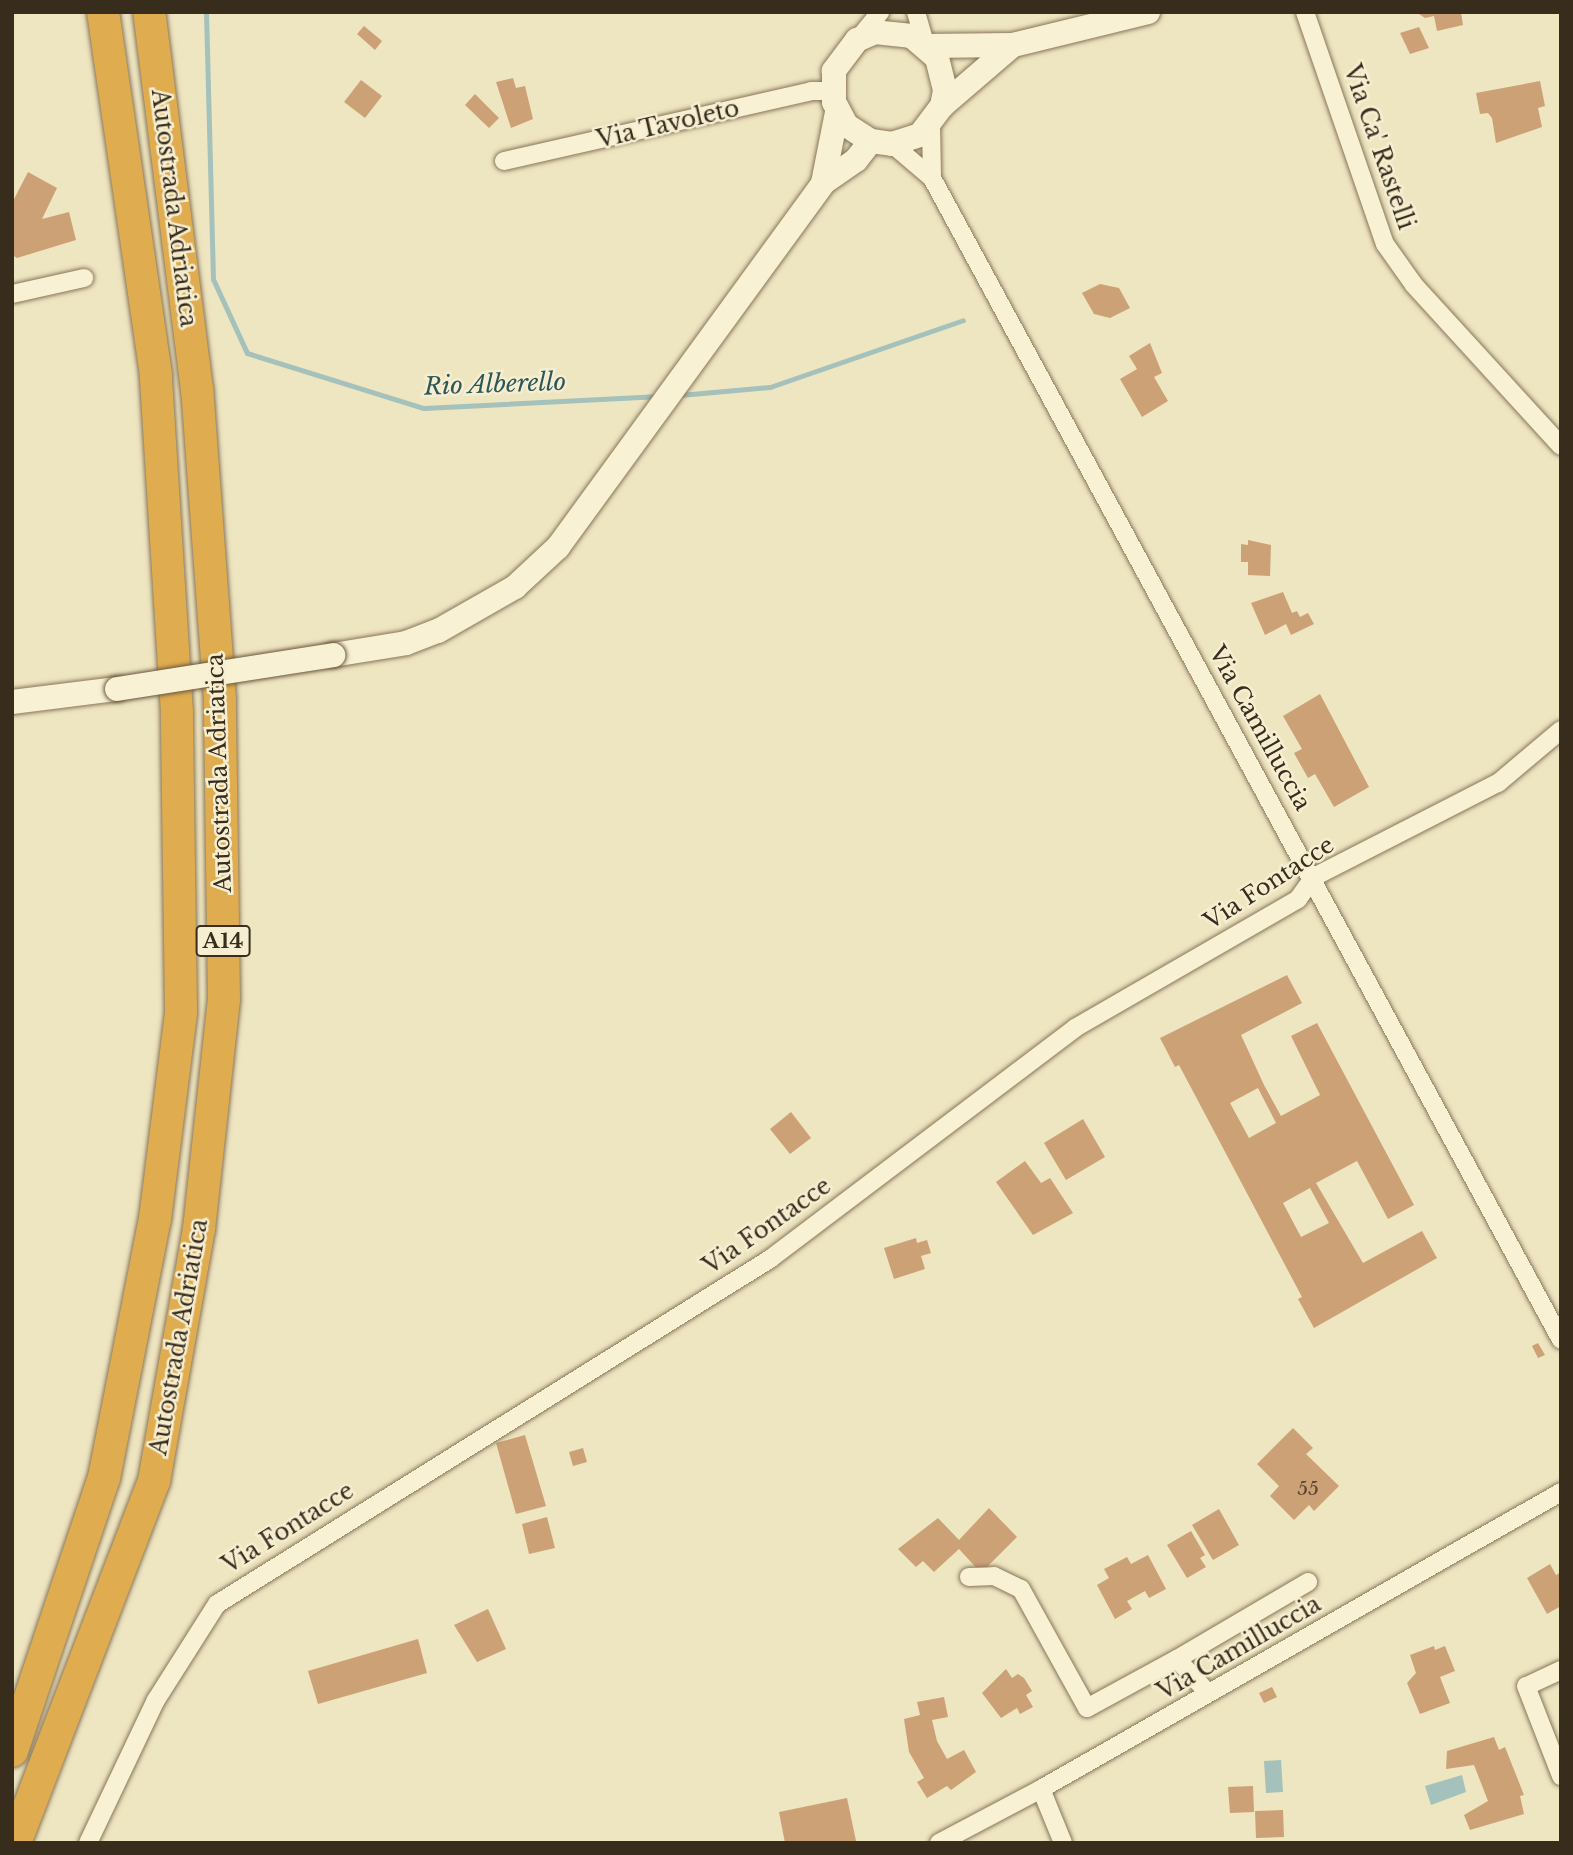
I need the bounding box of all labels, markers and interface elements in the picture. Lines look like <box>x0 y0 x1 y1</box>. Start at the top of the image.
street label: Via Ca' Rastelli <box>1338 61 1420 233</box>
street label: Autostrada Adriatica <box>146 87 202 329</box>
street label: Via Tavoleto <box>594 94 742 154</box>
water label: Rio Alberello <box>423 367 567 401</box>
street label: Via Camilluccia <box>1203 641 1317 815</box>
street label: Autostrada Adriatica <box>201 652 237 894</box>
street label: Via Fontacce <box>1199 831 1339 935</box>
road number: A14 <box>195 923 251 958</box>
street label: Via Fontacce <box>698 1172 836 1280</box>
street label: Autostrada Adriatica <box>145 1216 213 1458</box>
street label: Via Fontacce <box>217 1477 359 1579</box>
house number: 55 <box>1297 1478 1319 1500</box>
street label: Via Camilluccia <box>1152 1590 1326 1706</box>

